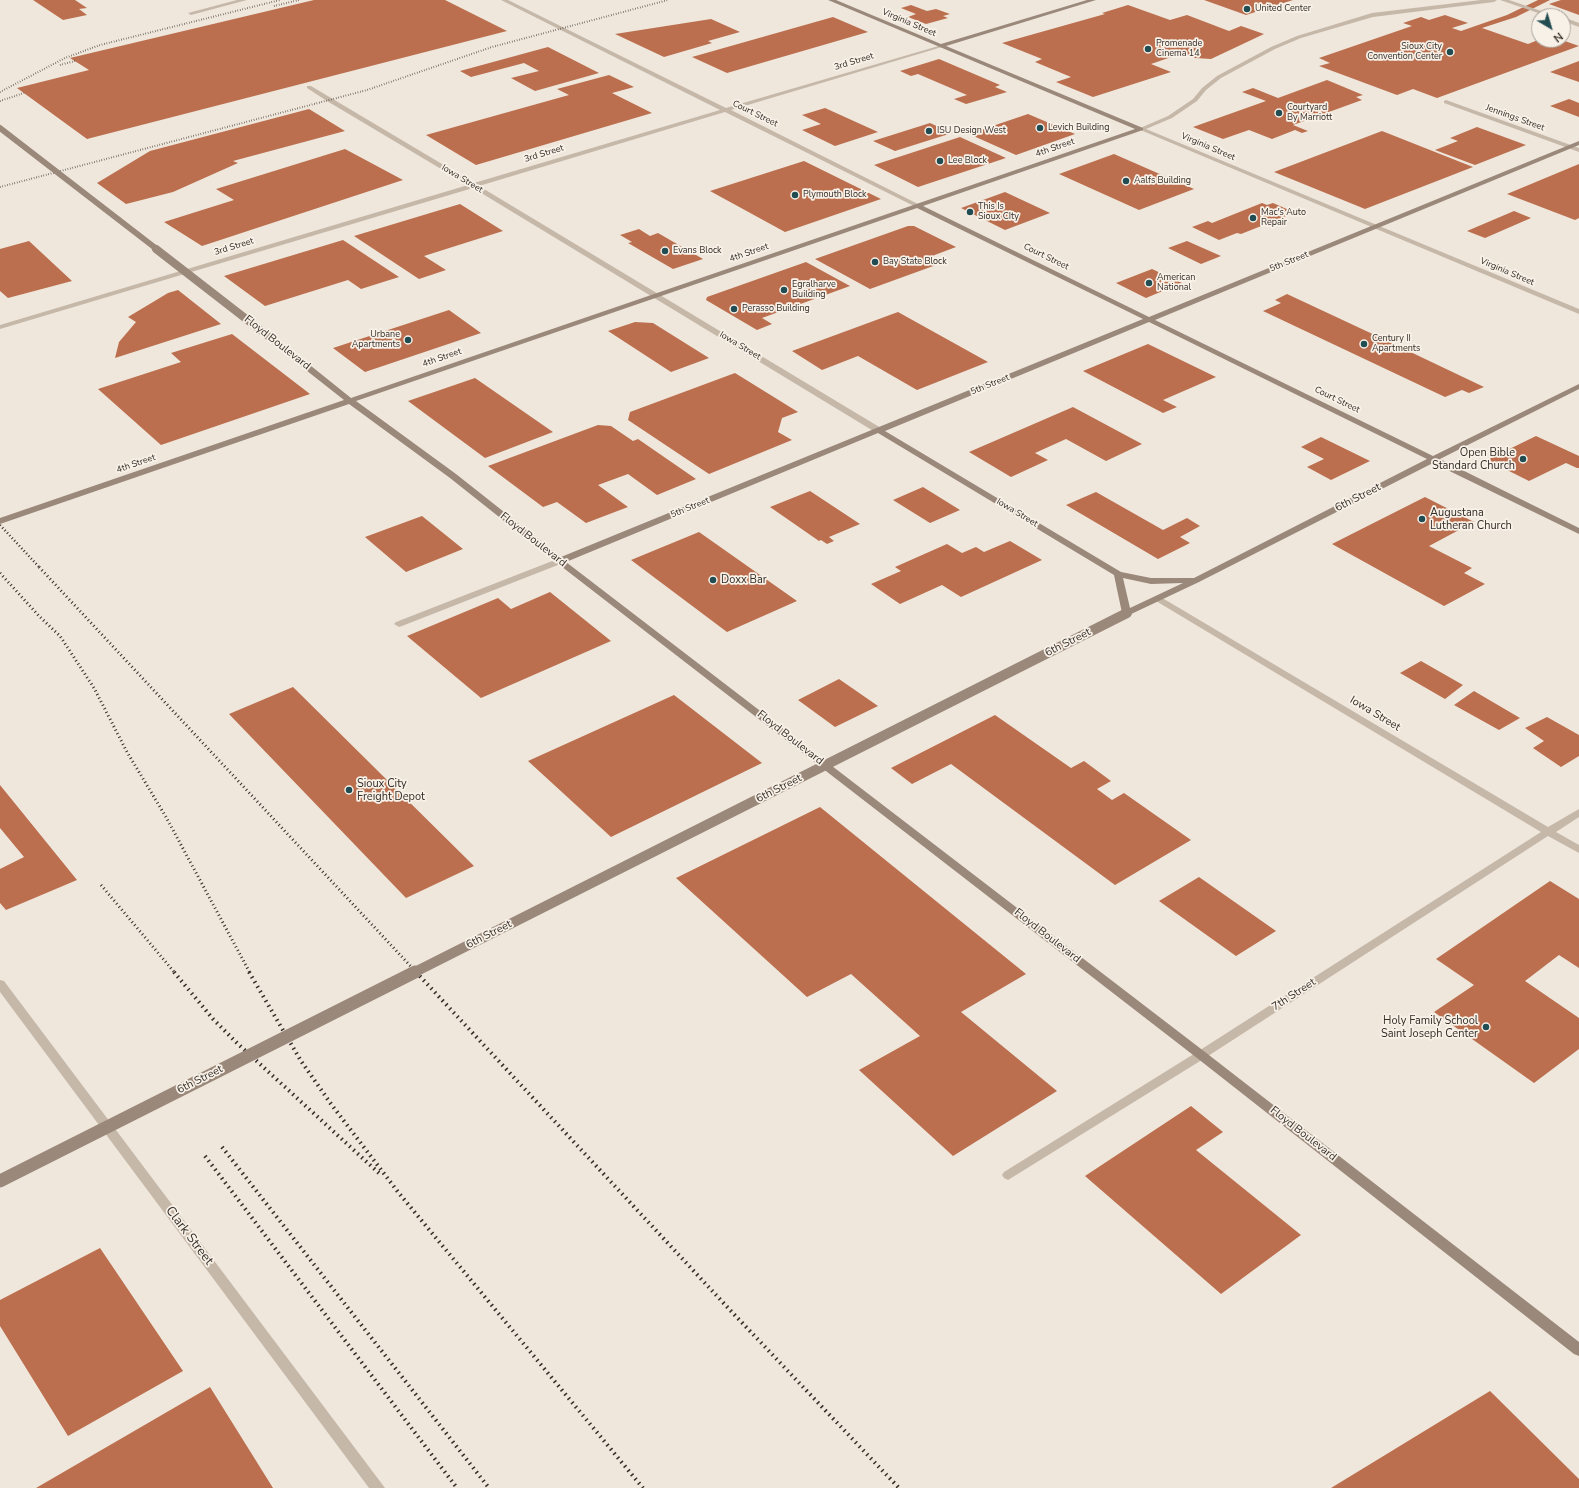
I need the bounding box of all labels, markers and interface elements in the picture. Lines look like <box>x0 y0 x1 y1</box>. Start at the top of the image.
marker: United Center <box>1242 4 1252 14</box>
place label: United Center <box>1255 4 1311 14</box>
street label: Virginia Street <box>880 7 938 39</box>
north arrow <box>1531 8 1571 48</box>
text: N <box>1550 29 1566 46</box>
place label: Promenade Cinema 14 <box>1156 39 1202 60</box>
place label: Sioux City Convention Center <box>1367 42 1442 63</box>
marker: Promenade Cinema 14 <box>1143 44 1153 54</box>
marker: Sioux City Convention Center <box>1445 47 1455 57</box>
street label: 3rd Street <box>833 51 875 73</box>
street label: Court Street <box>730 98 780 130</box>
street label: Jennings Street <box>1484 102 1546 134</box>
place label: Courtyard By Marriott <box>1287 103 1332 124</box>
marker: Courtyard By Marriott <box>1274 108 1284 118</box>
marker: Levich Building <box>1035 123 1045 133</box>
place label: Levich Building <box>1048 123 1109 133</box>
marker: ISU Design West <box>924 126 934 136</box>
place label: ISU Design West <box>937 126 1006 136</box>
street label: Virginia Street <box>1179 131 1237 163</box>
street label: 4th Street <box>1034 136 1076 160</box>
street label: 3rd Street <box>523 143 565 165</box>
marker: Lee Block <box>935 156 945 166</box>
place label: Lee Block <box>948 156 987 166</box>
street label: Iowa Street <box>439 162 485 196</box>
marker: Aalfs Building <box>1121 176 1131 186</box>
place label: Aalfs Building <box>1134 176 1191 186</box>
marker: Plymouth Block <box>790 190 800 200</box>
place label: Plymouth Block <box>803 190 867 200</box>
place label: This Is Sioux CIty <box>978 202 1019 223</box>
marker: This Is Sioux CIty <box>965 207 975 217</box>
place label: Mac's Auto Repair <box>1261 208 1306 229</box>
marker: Mac's Auto Repair <box>1248 213 1258 223</box>
street label: 3rd Street <box>213 236 255 258</box>
street label: 4th Street <box>728 241 770 265</box>
street label: Court Street <box>1021 241 1071 273</box>
marker: Evans Block <box>660 246 670 256</box>
place label: Evans Block <box>673 246 722 256</box>
street label: 5th Street <box>1268 249 1310 275</box>
street label: Virginia Street <box>1478 256 1536 288</box>
marker: Bay State Block <box>870 257 880 267</box>
place label: Bay State Block <box>883 257 947 267</box>
place label: American National <box>1157 273 1195 294</box>
marker: American National <box>1144 278 1154 288</box>
place label: Egralharve Building <box>792 280 836 301</box>
marker: Egralharve Building <box>779 285 789 295</box>
marker: Perasso Building <box>729 304 739 314</box>
place label: Perasso Building <box>742 304 810 314</box>
street label: Floyd Boulevard <box>241 313 313 373</box>
street label: Iowa Street <box>717 329 763 363</box>
place label: Urbane Apartments <box>352 330 400 351</box>
place label: Century II Apartments <box>1372 334 1420 355</box>
marker: Urbane Apartments <box>403 335 413 345</box>
marker: Century II Apartments <box>1359 339 1369 349</box>
street label: 4th Street <box>421 346 463 370</box>
street label: 5th Street <box>969 372 1011 398</box>
street label: Court Street <box>1312 384 1362 416</box>
place label: Open Bible Standard Church <box>1432 446 1515 472</box>
street label: 4th Street <box>115 452 157 476</box>
marker: Open Bible Standard Church <box>1518 454 1528 464</box>
street label: 6th Street <box>1333 481 1383 515</box>
street label: 5th Street <box>669 495 711 521</box>
street label: Iowa Street <box>994 496 1040 530</box>
place label: Augustana Lutheran Church <box>1430 506 1512 532</box>
street label: Floyd Boulevard <box>497 510 569 570</box>
marker: Augustana Lutheran Church <box>1417 514 1427 524</box>
place label: Doxx Bar <box>721 573 767 587</box>
marker: Doxx Bar <box>708 575 718 585</box>
street label: 6th Street <box>1043 626 1093 660</box>
street label: Iowa Street <box>1347 694 1403 734</box>
street label: Floyd Boulevard <box>754 708 826 768</box>
street label: 6th Street <box>754 772 804 806</box>
place label: Sioux City Freight Depot <box>357 777 425 803</box>
marker: Sioux City Freight Depot <box>344 785 354 795</box>
street label: Floyd Boulevard <box>1011 906 1083 966</box>
street label: 6th Street <box>464 918 514 952</box>
street label: 7th Street <box>1270 976 1318 1014</box>
place label: Holy Family School Saint Joseph Center <box>1381 1014 1478 1040</box>
marker: Holy Family School Saint Joseph Center <box>1481 1022 1491 1032</box>
street label: 6th Street <box>175 1063 225 1097</box>
street label: Floyd Boulevard <box>1267 1104 1339 1164</box>
street label: Clark Street <box>162 1204 216 1268</box>

